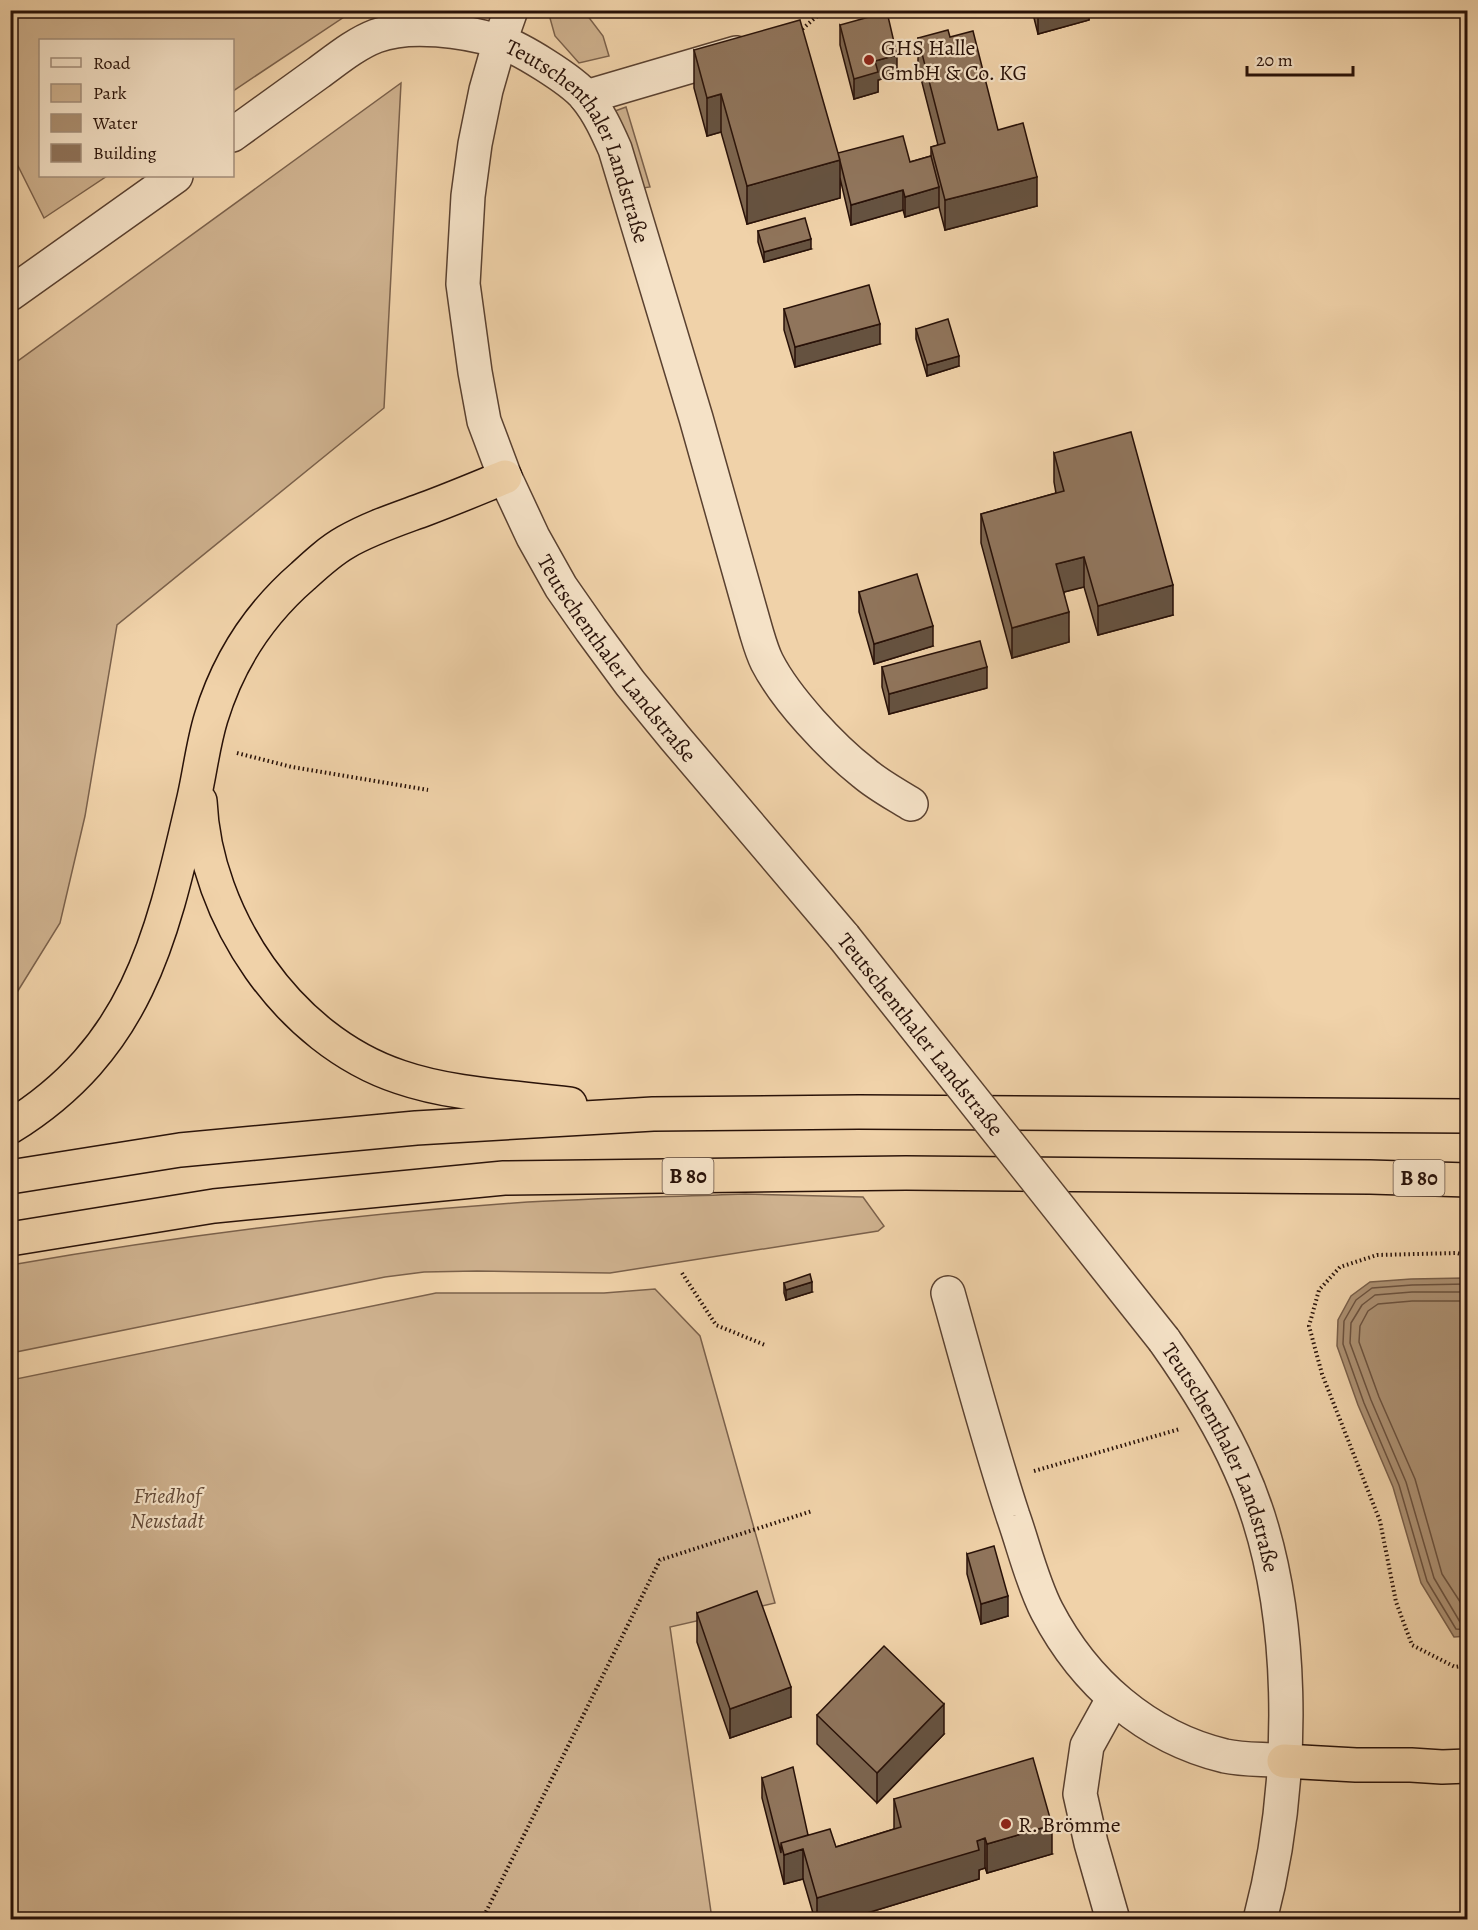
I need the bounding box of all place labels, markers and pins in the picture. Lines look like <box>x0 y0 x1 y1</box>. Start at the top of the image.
place label: GHS Halle GmbH & Co. KG <box>881 33 1027 88</box>
marker: GHS Halle GmbH & Co. KG <box>862 53 876 67</box>
place label: R. Brömme <box>1018 1810 1121 1840</box>
marker: R. Brömme <box>999 1817 1013 1831</box>

